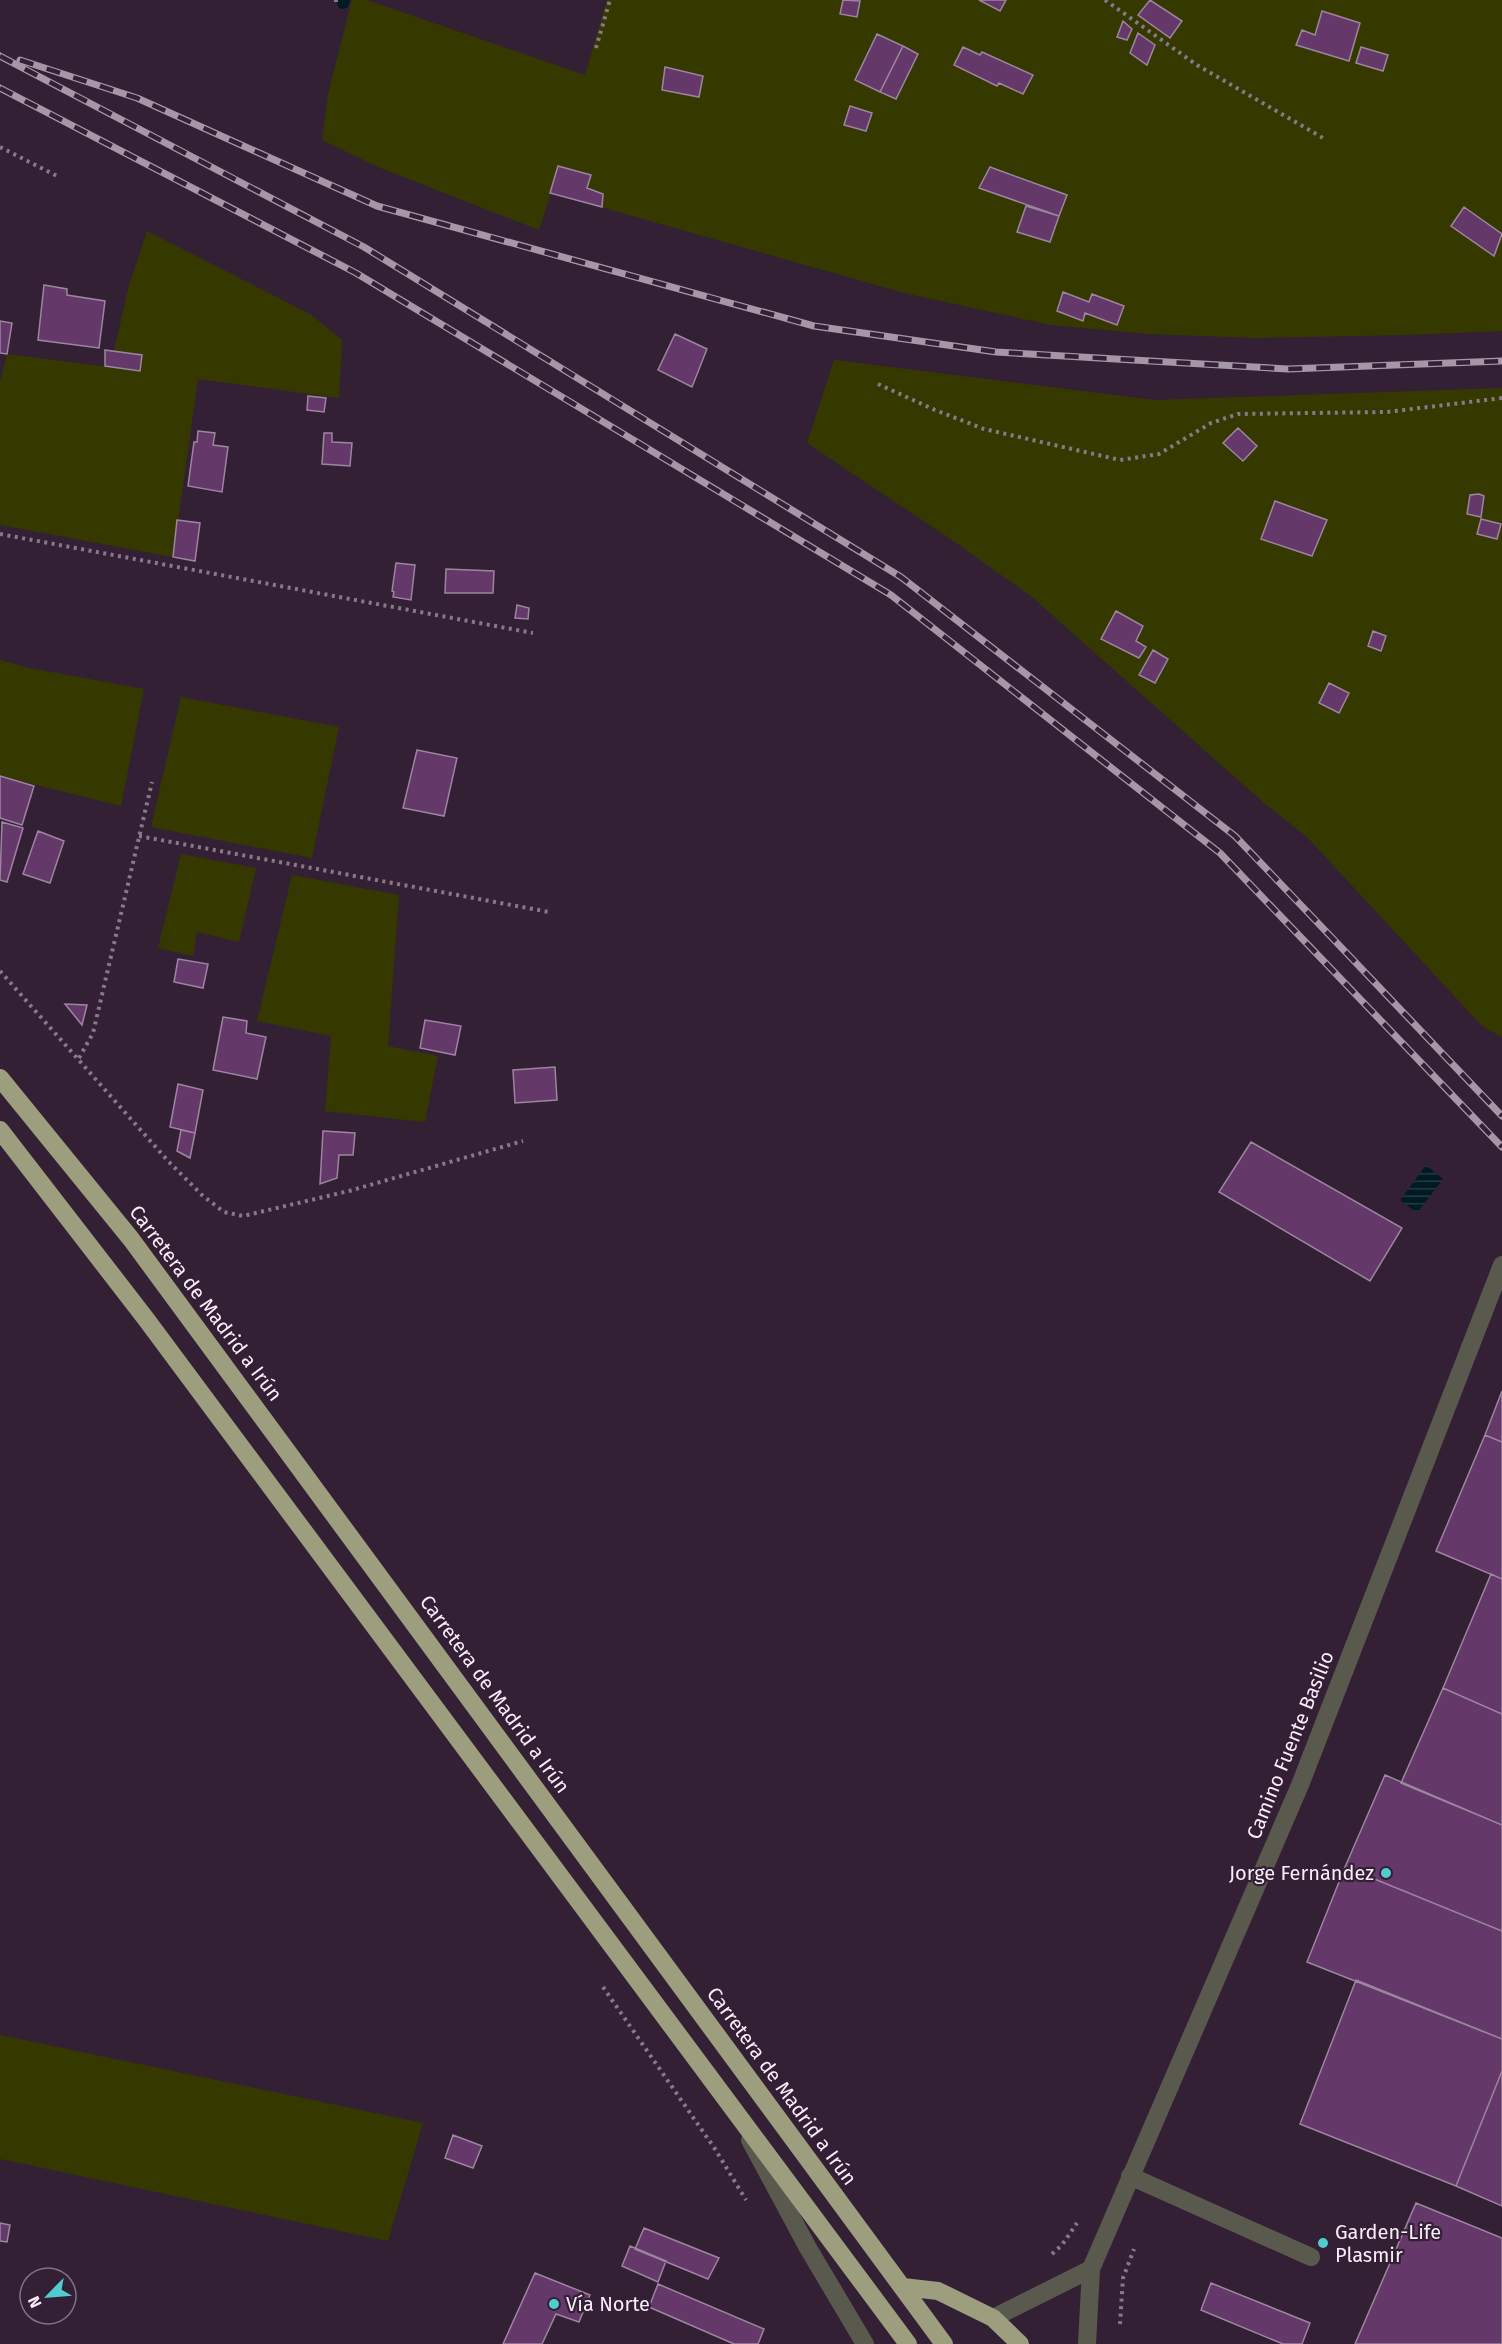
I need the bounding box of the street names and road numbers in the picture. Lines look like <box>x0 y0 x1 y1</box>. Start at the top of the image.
street label: Carretera de Madrid a Irún <box>125 1200 287 1406</box>
street label: Carretera de Madrid a Irún <box>415 1590 575 1798</box>
street label: Camino Fuente Basilio <box>1241 1647 1339 1843</box>
street label: Carretera de Madrid a Irún <box>702 1982 862 2190</box>

